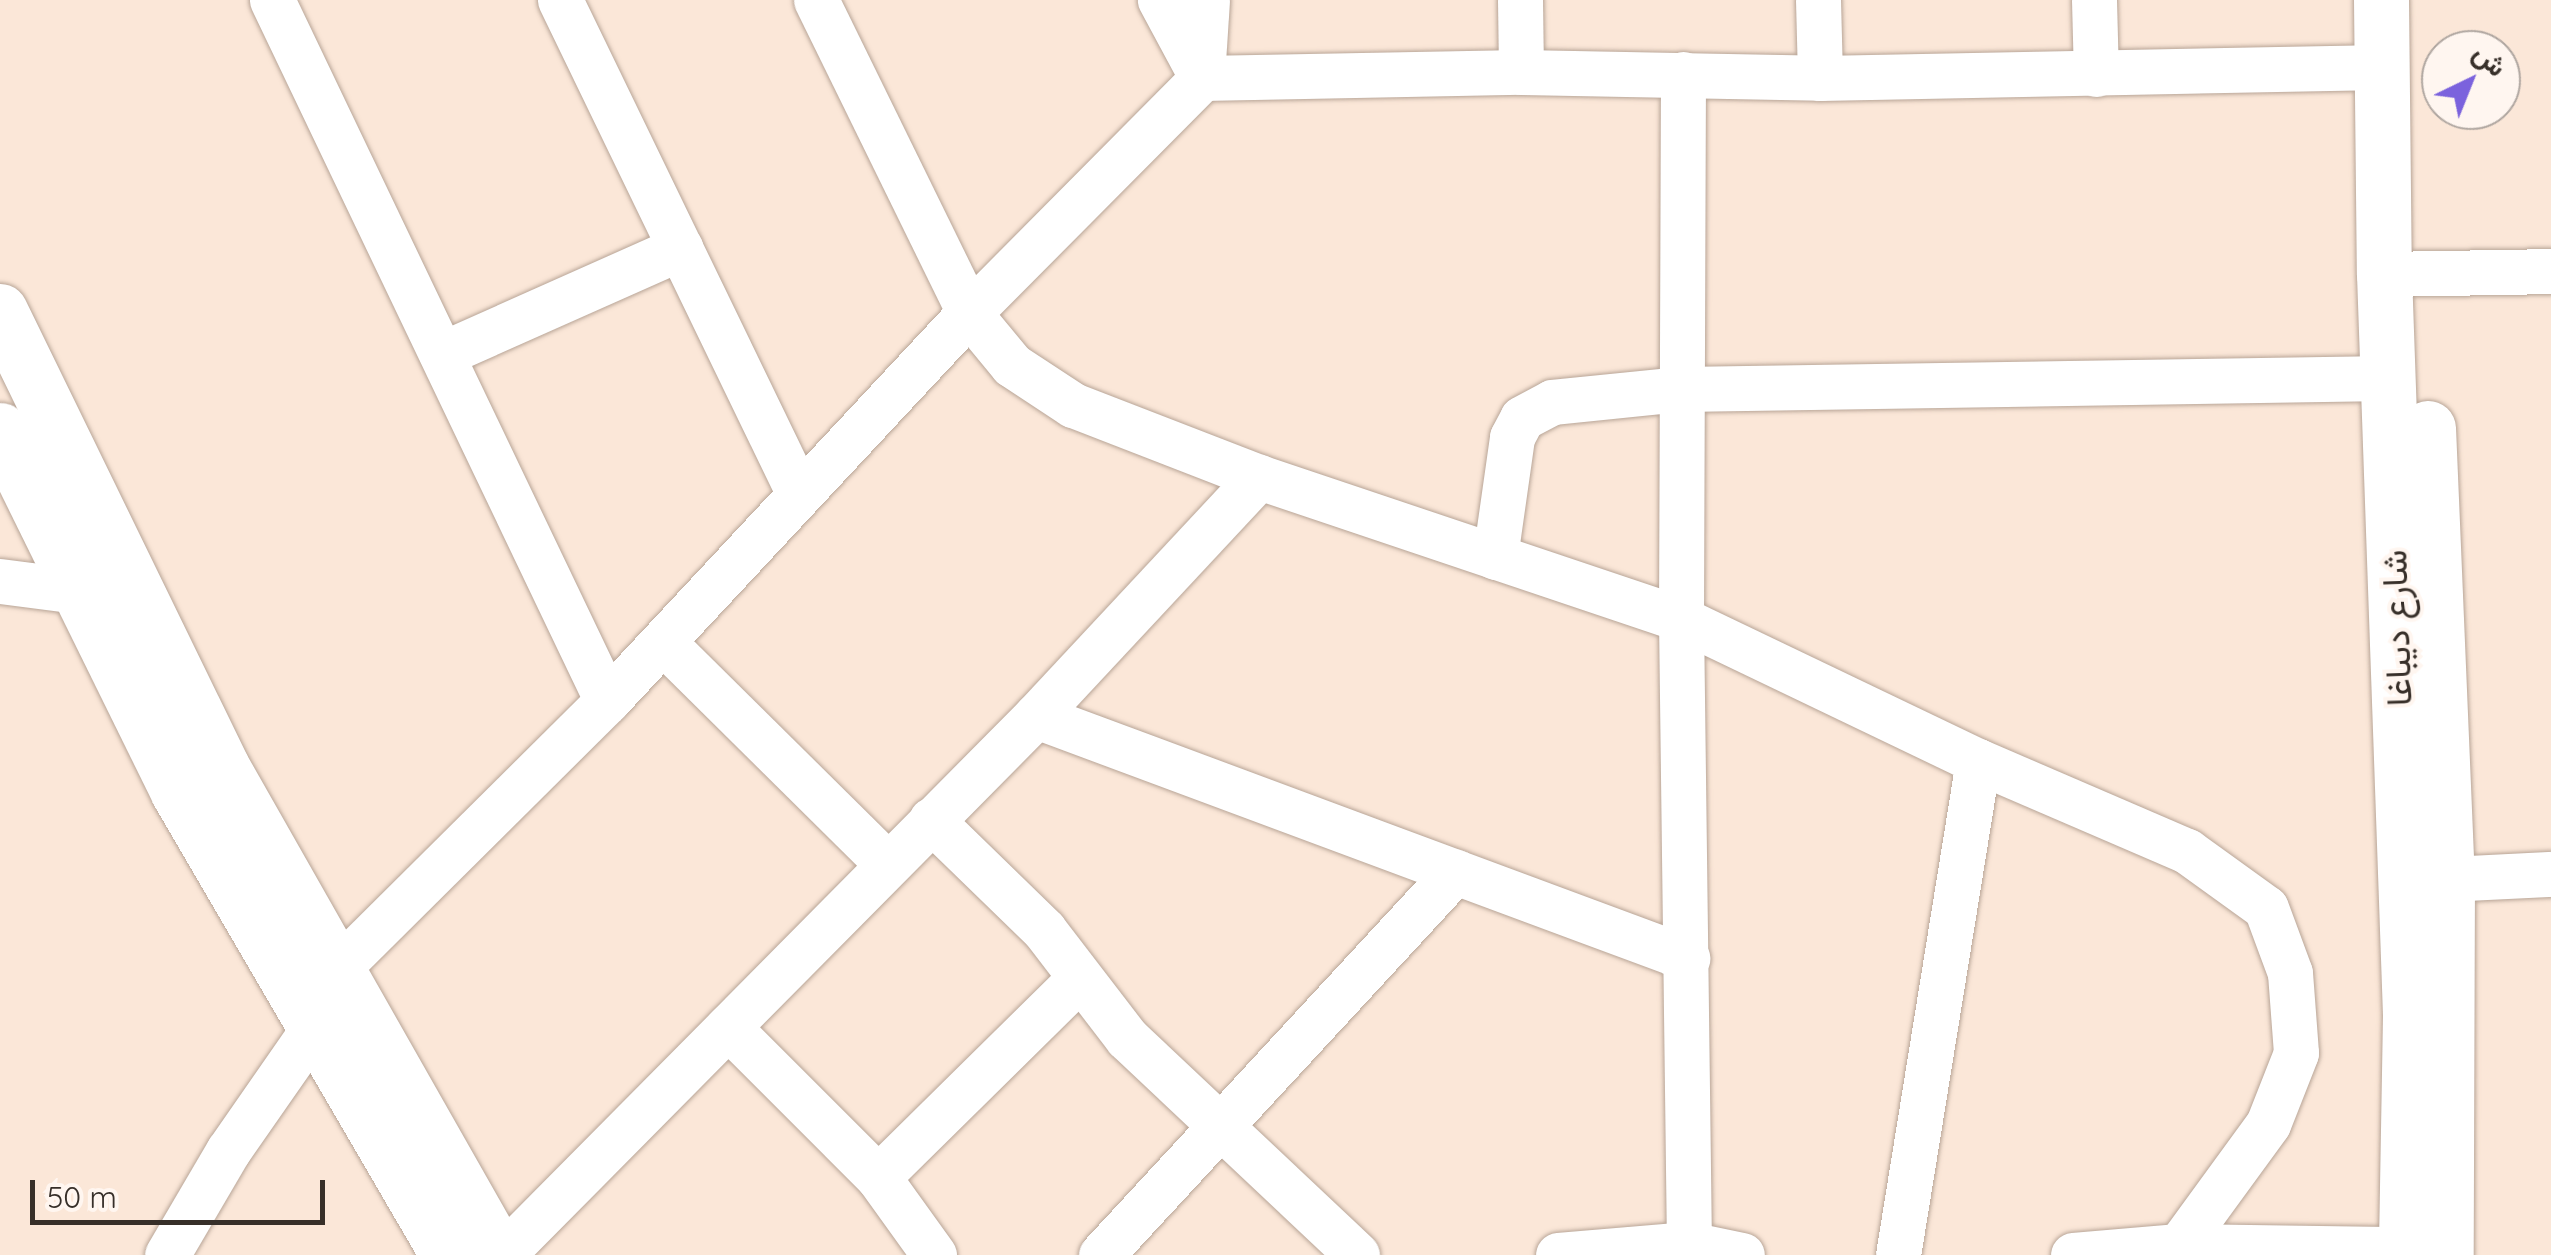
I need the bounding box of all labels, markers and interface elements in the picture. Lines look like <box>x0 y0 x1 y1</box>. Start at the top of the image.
north arrow <box>2421 30 2521 130</box>
text: ش <box>2466 35 2515 83</box>
street label: شارع ديباغا <box>2372 549 2420 707</box>
scale bar <box>35 1160 330 1222</box>
text: 50 m <box>47 1178 117 1216</box>

